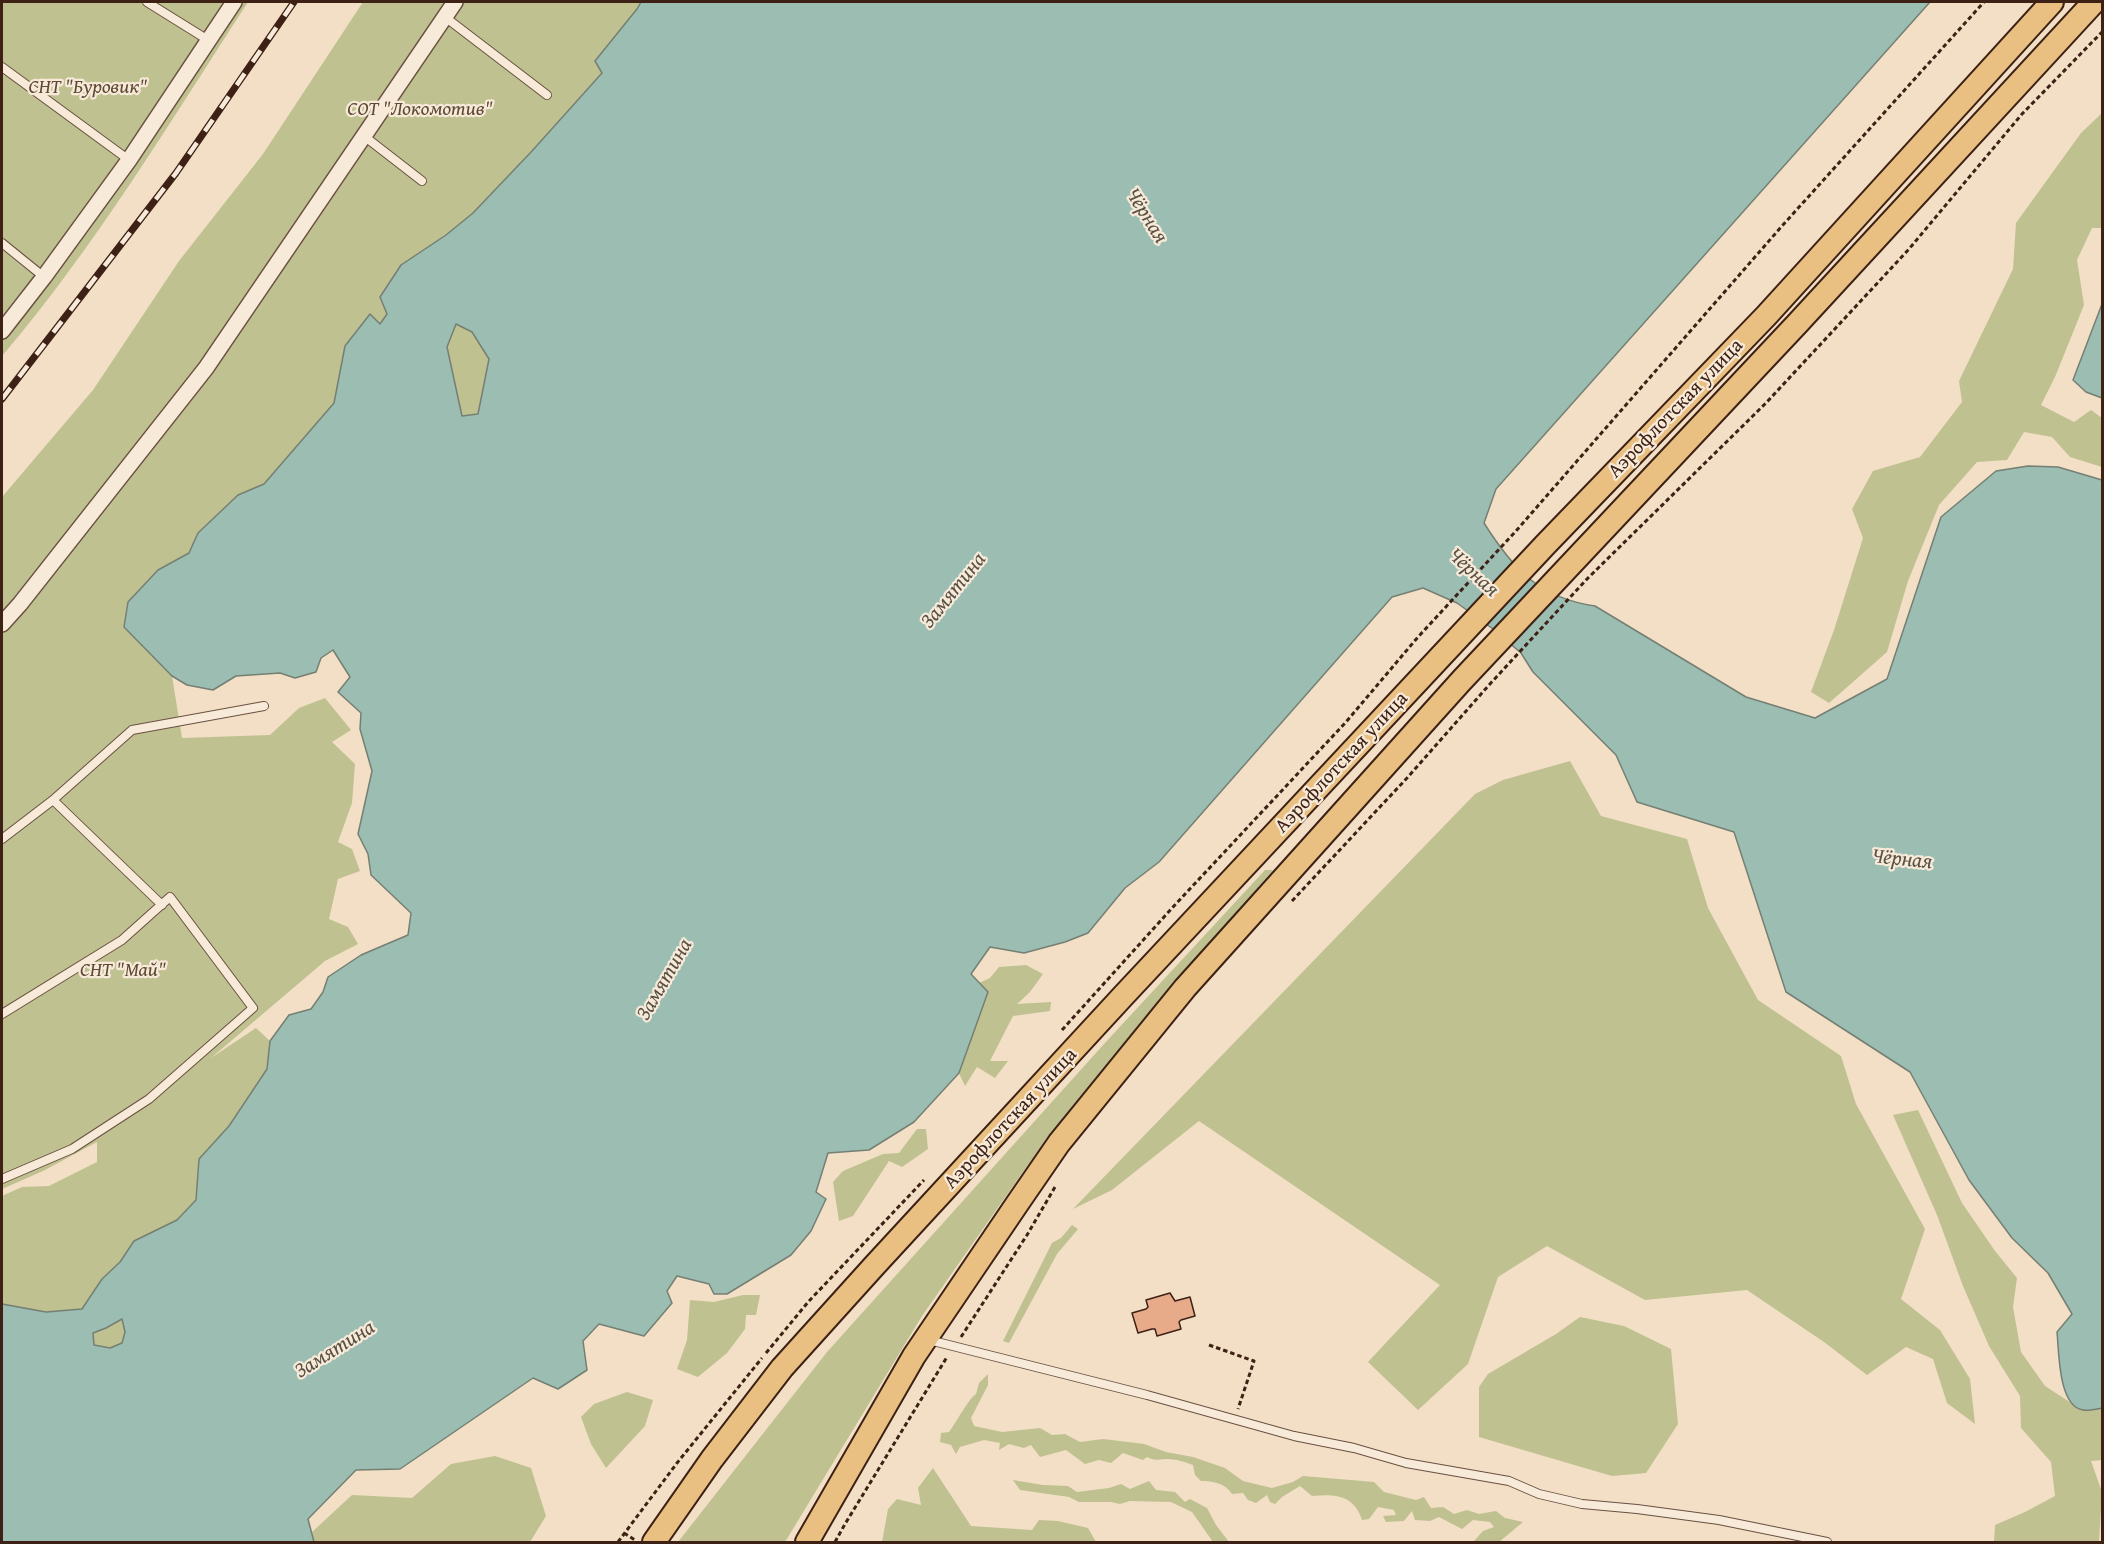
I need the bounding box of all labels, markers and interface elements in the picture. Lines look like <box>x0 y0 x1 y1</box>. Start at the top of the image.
park label: СНТ "Буровик" <box>29 76 147 100</box>
park label: СОТ "Локомотив" <box>347 98 493 122</box>
water label: Чёрная <box>1119 184 1173 248</box>
street label: Аэрофлотская улица <box>1603 334 1749 484</box>
water label: Чёрная <box>1442 543 1504 603</box>
water label: Замятина <box>916 548 992 634</box>
street label: Аэрофлотская улица <box>1270 687 1414 839</box>
water label: Чёрная <box>1870 844 1934 876</box>
water label: Замятина <box>632 935 698 1025</box>
park label: СНТ "Май" <box>80 959 166 983</box>
street label: Аэрофлотская улица <box>939 1043 1083 1195</box>
water label: Замятина <box>290 1315 380 1385</box>

